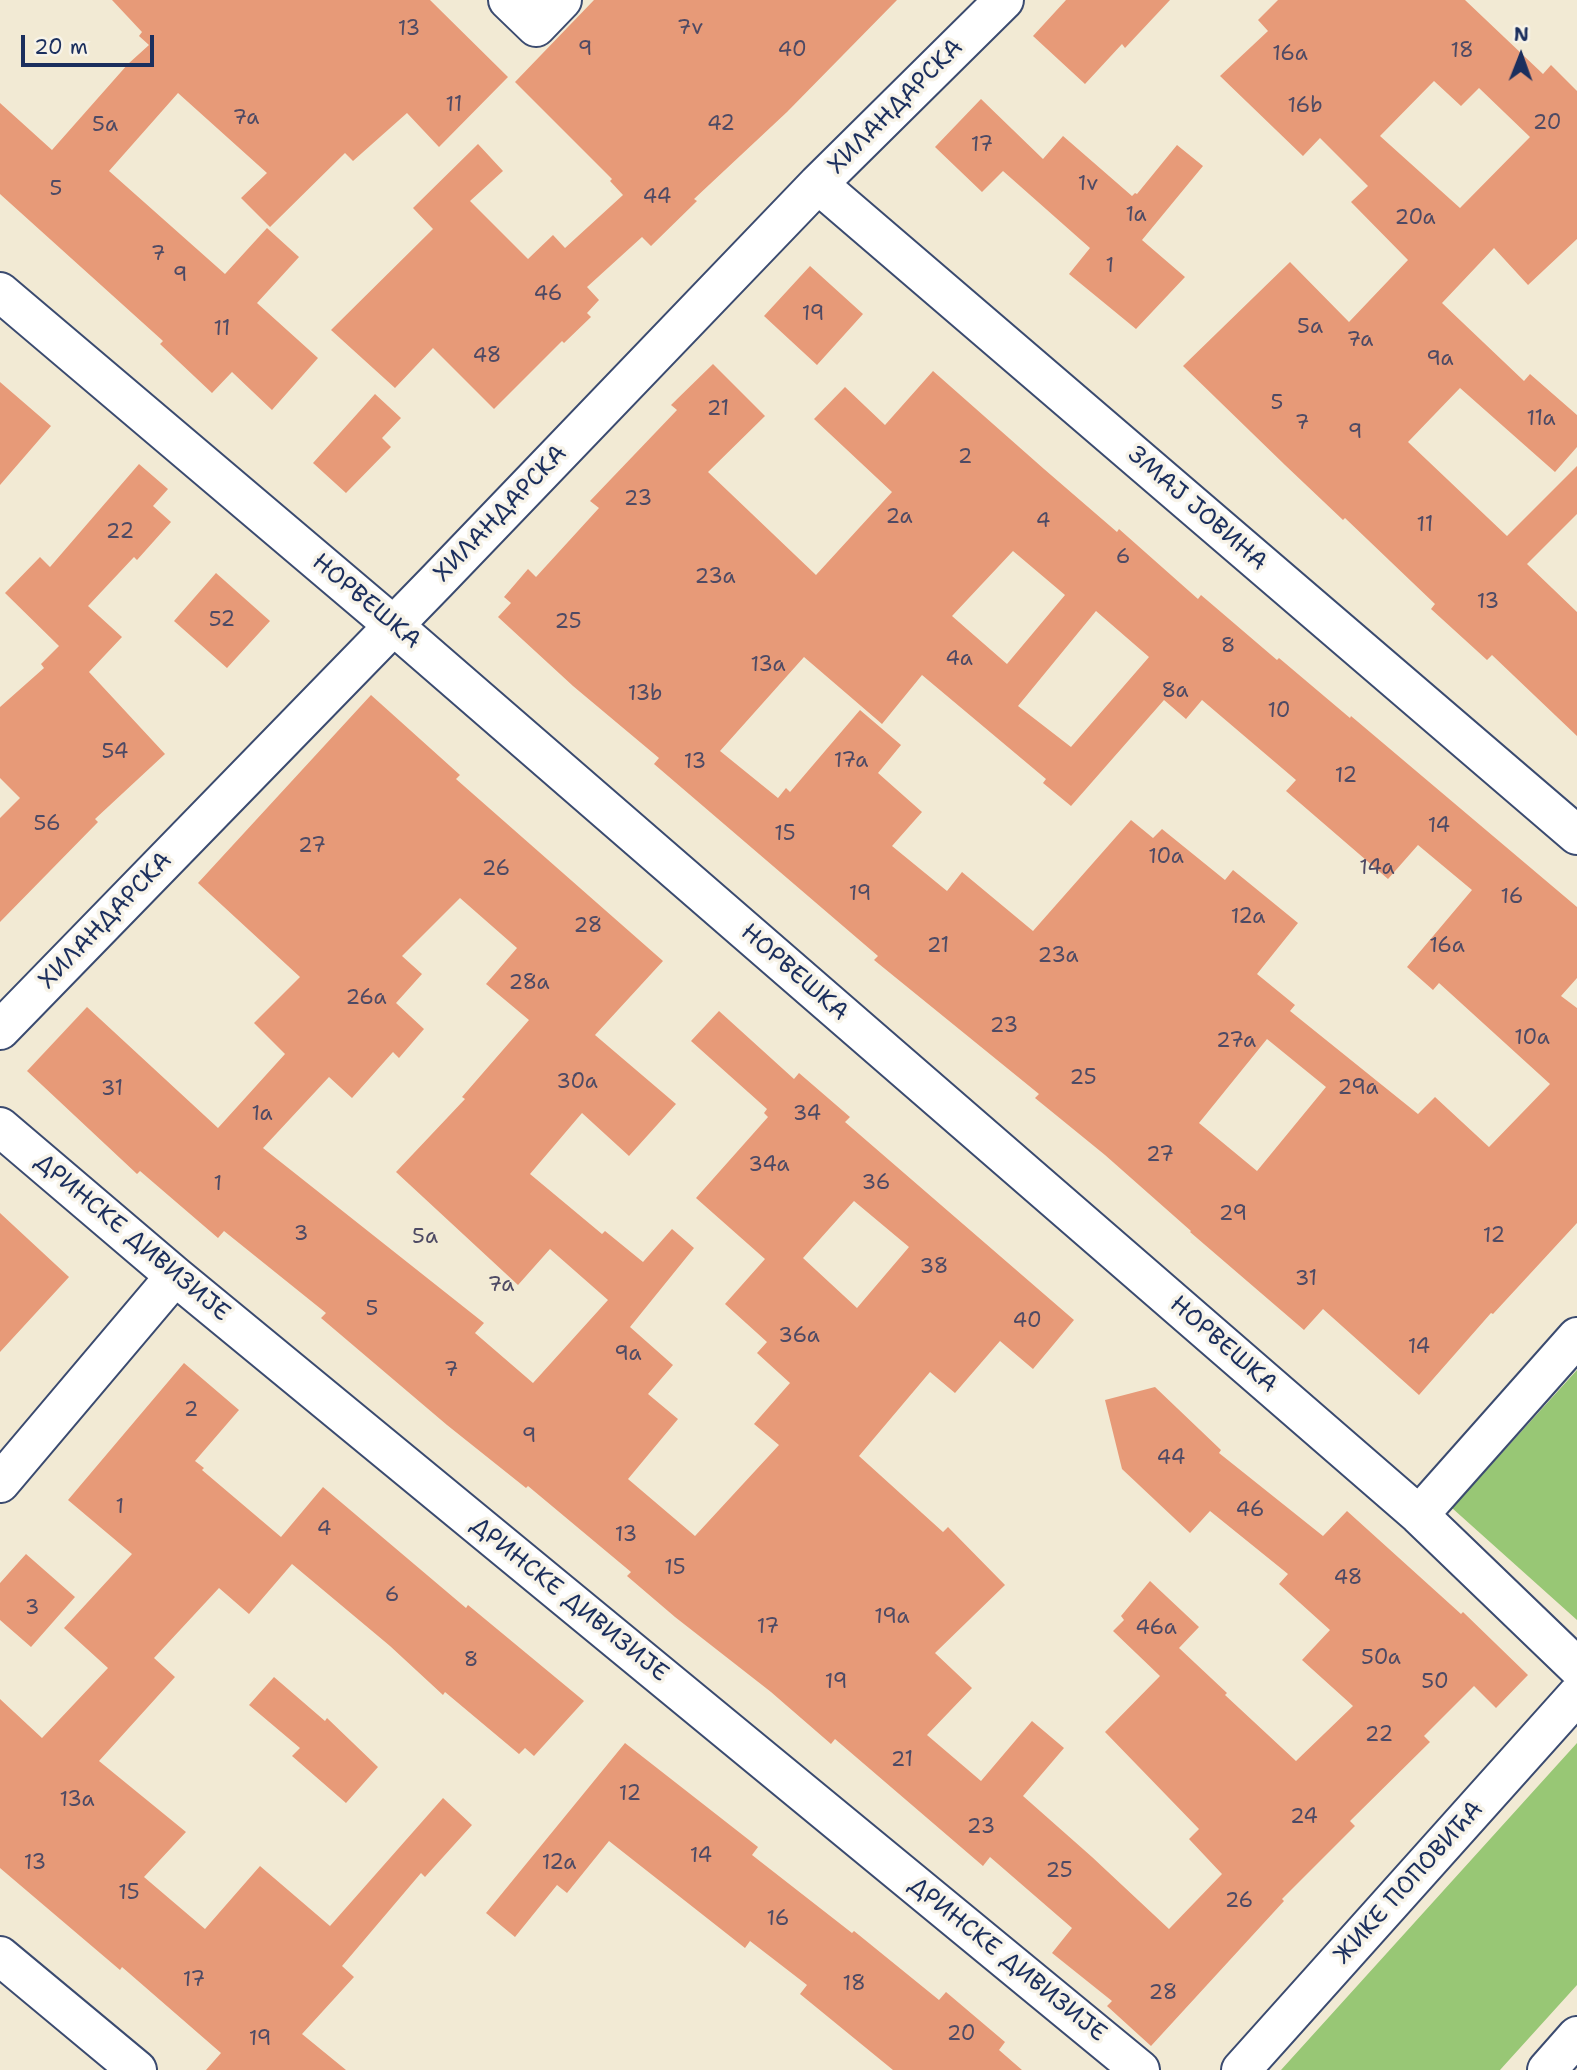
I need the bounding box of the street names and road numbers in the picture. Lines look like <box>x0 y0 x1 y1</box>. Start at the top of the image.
street label: ХИЛАНДАРСКА <box>823 34 969 180</box>
street label: ХИЛАНДАРСКА <box>428 440 574 588</box>
street label: ЗМАЈ ЈОВИНА <box>1122 441 1272 577</box>
street label: НОРВЕШКА <box>306 548 426 656</box>
street label: ХИЛАНДАРСКА <box>33 847 179 995</box>
street label: НОРВЕШКА <box>734 919 854 1027</box>
street label: ДРИНСКЕ ДИВИЗИЈЕ <box>29 1148 235 1328</box>
street label: НОРВЕШКА <box>1163 1291 1283 1399</box>
street label: ДРИНСКЕ ДИВИЗИЈЕ <box>464 1511 674 1689</box>
street label: ЖИКЕ ПОПОВИЋА <box>1328 1796 1490 1970</box>
street label: ДРИНСКЕ ДИВИЗИЈЕ <box>902 1871 1112 2049</box>

